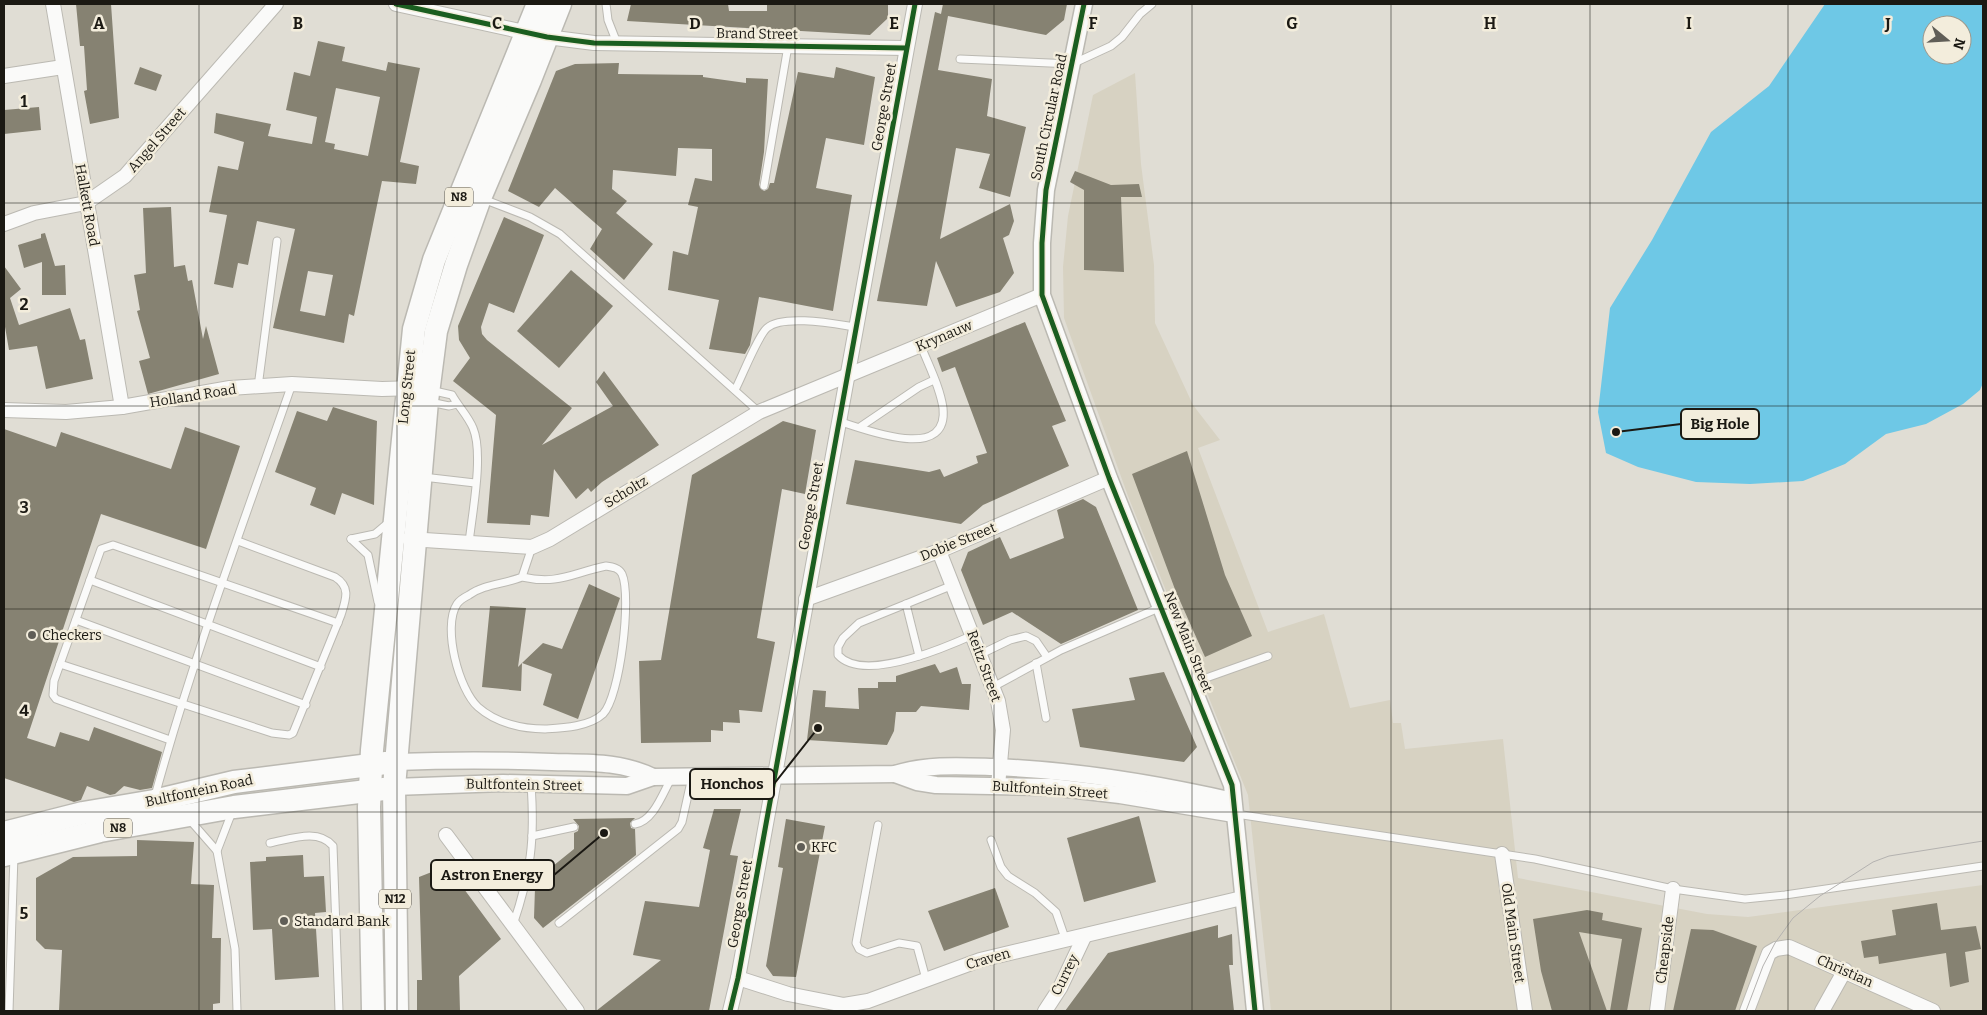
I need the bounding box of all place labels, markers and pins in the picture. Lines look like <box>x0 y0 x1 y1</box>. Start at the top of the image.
callout: Big Hole <box>1681 409 1759 439</box>
place label: Checkers <box>42 627 102 644</box>
marker: Checkers <box>26 629 38 641</box>
callout: Honchos <box>690 769 774 799</box>
place label: KFC <box>811 839 837 856</box>
marker: KFC <box>795 841 807 853</box>
callout: Astron Energy <box>431 860 554 890</box>
place label: Standard Bank <box>294 913 390 930</box>
marker: Standard Bank <box>278 915 290 927</box>

